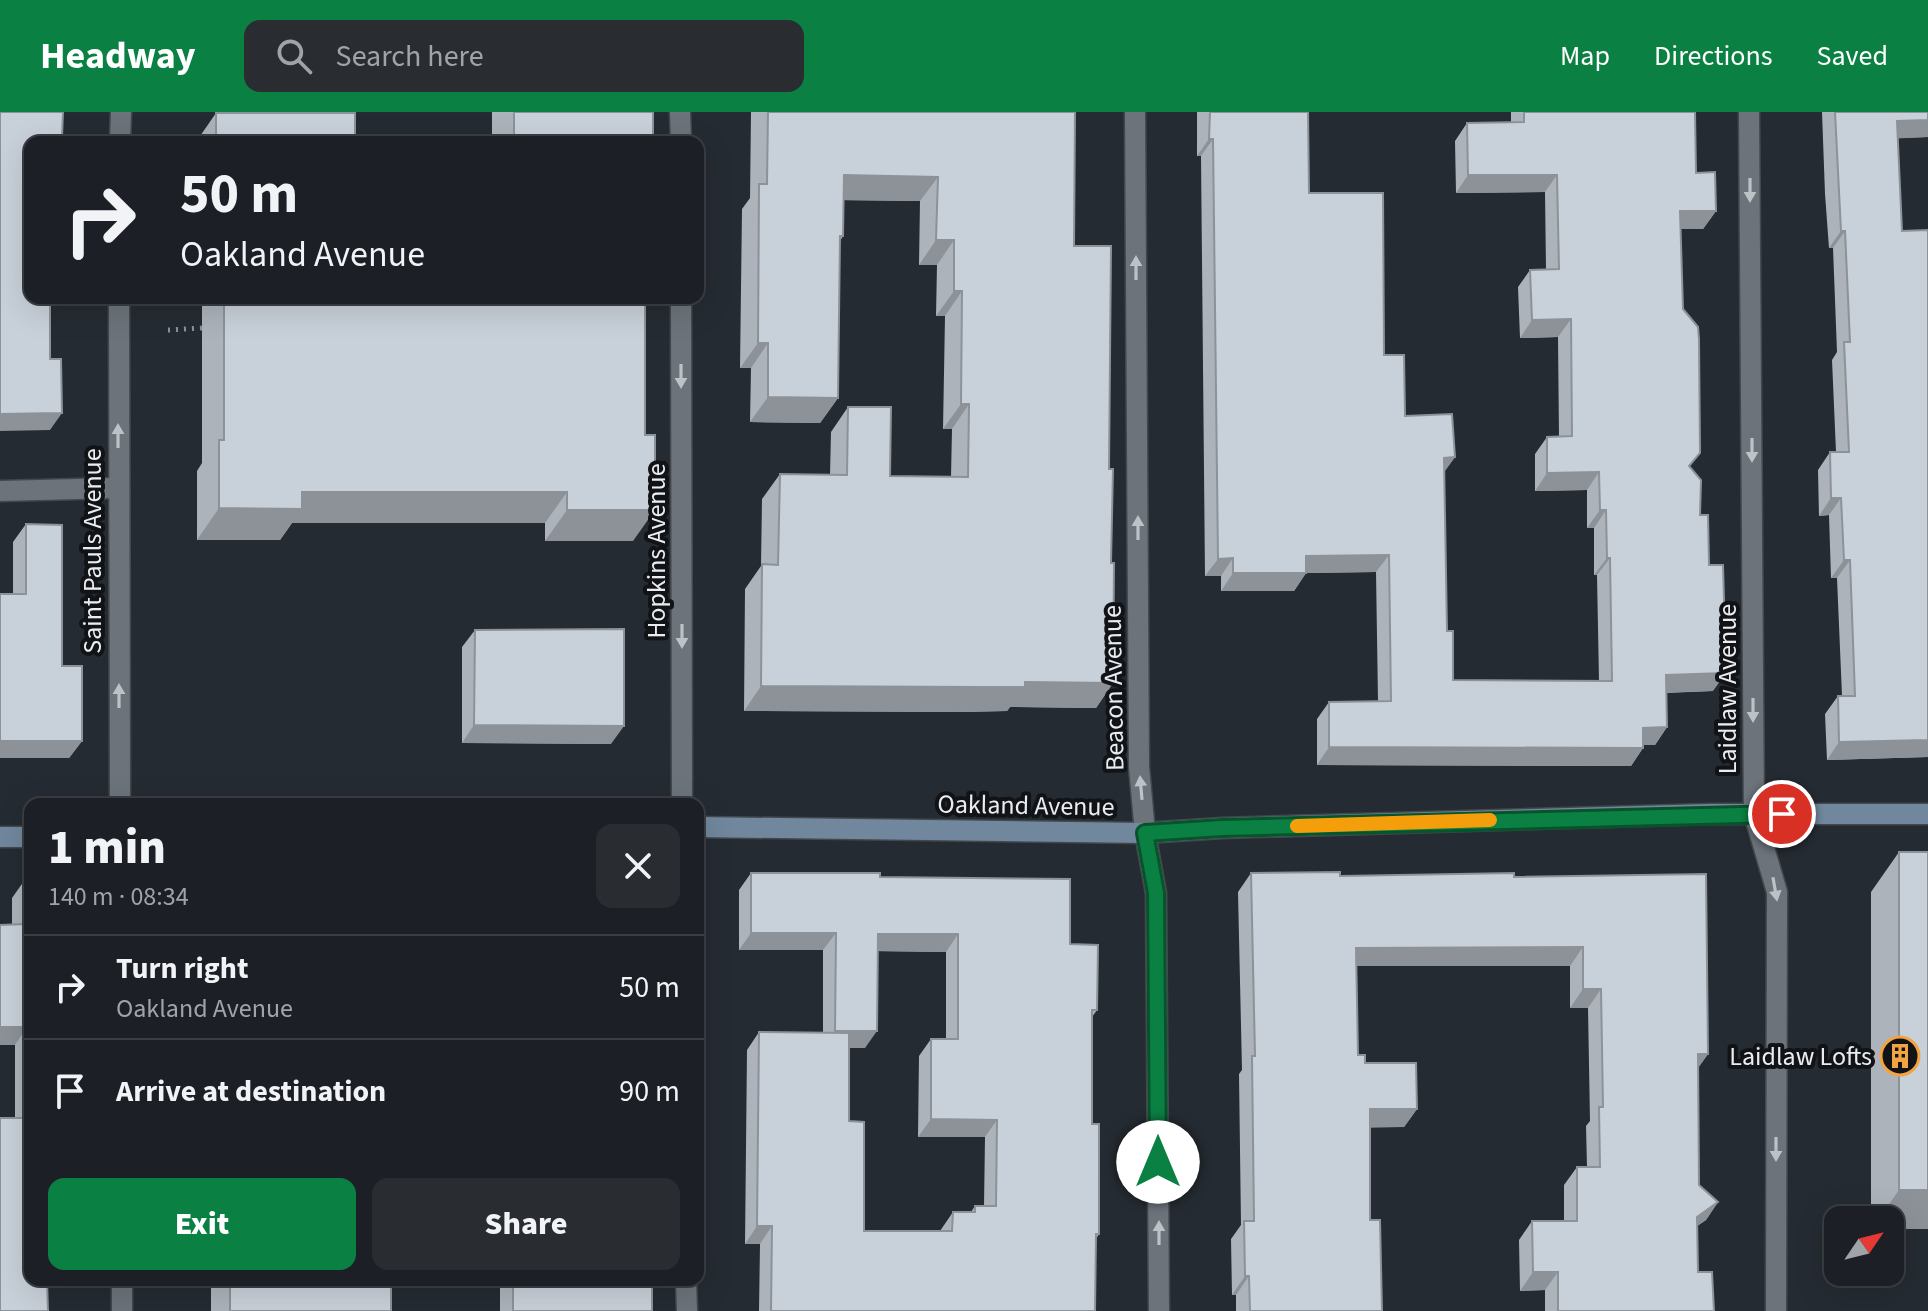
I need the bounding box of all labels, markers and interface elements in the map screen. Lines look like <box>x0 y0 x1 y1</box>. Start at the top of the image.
search box <box>244 20 804 92</box>
text: Headway <box>40 29 196 83</box>
icon: search <box>272 34 316 78</box>
text: Search here <box>336 35 484 78</box>
text: Map <box>1560 36 1610 76</box>
text: Directions <box>1654 36 1773 76</box>
text: Saved <box>1817 36 1888 76</box>
text: 50 m <box>180 155 298 234</box>
icon: right <box>48 168 152 272</box>
one-way arrow <box>1744 178 1756 203</box>
text: Oakland Avenue <box>180 229 425 280</box>
one-way arrow <box>1130 255 1142 280</box>
one-way arrow <box>675 364 687 389</box>
one-way arrow <box>112 423 124 448</box>
one-way arrow <box>1745 438 1758 463</box>
street label: Saint Pauls Avenue <box>74 448 111 654</box>
street label: Hopkins Avenue <box>638 463 675 639</box>
one-way arrow <box>1132 515 1144 540</box>
street label: Laidlaw Avenue <box>1709 604 1746 774</box>
street label: Beacon Avenue <box>1094 605 1133 771</box>
one-way arrow <box>676 624 688 649</box>
one-way arrow <box>113 683 125 708</box>
one-way arrow <box>1747 698 1759 723</box>
one-way arrow <box>1134 775 1147 800</box>
pin <box>1748 780 1816 848</box>
street label: Oakland Avenue <box>937 785 1115 826</box>
icon: arrive <box>1760 792 1804 836</box>
text: 1 min <box>48 814 166 882</box>
button: close <box>596 824 680 908</box>
one-way arrow <box>1769 877 1781 902</box>
text: 140 m · 08:34 <box>48 878 189 915</box>
text: Turn right <box>116 947 248 990</box>
icon: right <box>48 965 92 1009</box>
text: 50 m <box>619 966 680 1009</box>
text: Oakland Avenue <box>116 990 293 1027</box>
building icon: Laidlaw Lofts <box>1879 1035 1921 1077</box>
place label: Laidlaw Lofts <box>1729 1038 1872 1075</box>
icon: arrive <box>48 1069 92 1113</box>
text: Arrive at destination <box>116 1070 386 1113</box>
text: 90 m <box>619 1070 680 1113</box>
position arrow <box>1116 1120 1200 1204</box>
one-way arrow <box>1770 1137 1782 1162</box>
button: Exit <box>48 1178 356 1270</box>
button: Share <box>372 1178 680 1270</box>
north arrow <box>1824 1206 1904 1286</box>
map controls <box>1824 1206 1904 1286</box>
one-way arrow <box>1153 1220 1165 1245</box>

